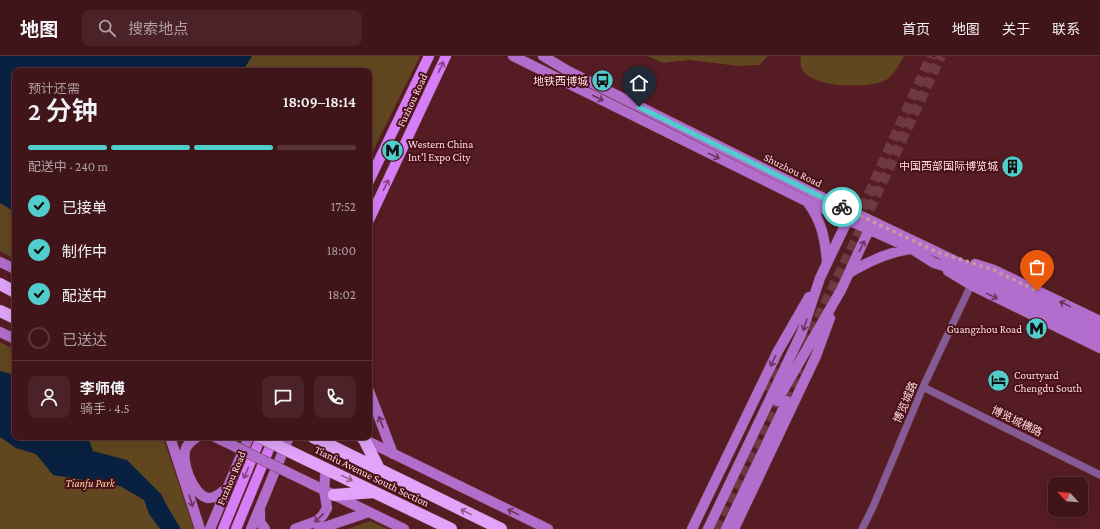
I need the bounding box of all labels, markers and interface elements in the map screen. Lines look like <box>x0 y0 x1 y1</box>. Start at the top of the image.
search box <box>82 10 362 46</box>
icon: search <box>96 17 118 39</box>
text: 地图 <box>20 19 58 40</box>
text: 搜索地点 <box>128 21 188 37</box>
text: 首页 <box>902 21 930 37</box>
text: 地图 <box>952 21 980 37</box>
text: 关于 <box>1002 21 1030 37</box>
text: 联系 <box>1052 21 1080 37</box>
one-way arrow <box>438 62 445 74</box>
pin <box>622 66 656 107</box>
bus stop icon: 地铁西博城 <box>590 68 616 94</box>
street label: Fuzhou Road <box>394 71 430 129</box>
icon: home <box>628 72 650 94</box>
place label: 地铁西博城 <box>533 75 588 87</box>
text: 预计还需 <box>28 81 80 96</box>
text: 18:09–18:14 <box>283 94 356 110</box>
one-way arrow <box>592 95 604 103</box>
text: 2 分钟 <box>28 97 98 126</box>
metro station icon: Western China Int'l Expo City <box>380 137 406 163</box>
place label: Western China Int'l Expo City <box>408 138 473 164</box>
street label: Shuzhou Road <box>762 151 824 189</box>
one-way arrow <box>708 153 720 160</box>
building icon: 中国西部国际博览城 <box>1000 153 1026 179</box>
text: 配送中 · 240 m <box>28 159 108 174</box>
place label: 中国西部国际博览城 <box>899 160 998 172</box>
one-way arrow <box>383 179 390 191</box>
courier <box>822 187 862 227</box>
icon: check <box>28 195 50 217</box>
icon: bike <box>831 196 853 218</box>
text: 17:52 <box>331 199 356 214</box>
text: 已接单 <box>62 200 107 216</box>
icon: check <box>28 239 50 261</box>
one-way arrow <box>859 240 866 252</box>
text: 18:00 <box>327 243 356 258</box>
text: 制作中 <box>62 244 107 260</box>
pin <box>1020 250 1054 291</box>
icon: bag <box>1026 256 1048 278</box>
icon: check <box>28 283 50 305</box>
text: 18:02 <box>328 287 356 302</box>
text: 配送中 <box>62 288 107 304</box>
one-way arrow <box>986 293 998 300</box>
one-way arrow <box>1059 300 1071 307</box>
metro station icon: Guangzhou Road <box>1024 316 1050 342</box>
one-way arrow <box>800 318 808 330</box>
place label: Guangzhou Road <box>947 323 1022 336</box>
text: 已送达 <box>62 332 107 348</box>
one-way arrow <box>769 354 776 366</box>
hotel icon: Courtyard Chengdu South <box>985 368 1011 394</box>
place label: Courtyard Chengdu South <box>1014 369 1082 395</box>
button: person <box>28 376 70 418</box>
button: chat <box>262 376 304 418</box>
button: phone <box>314 376 356 418</box>
street label: 博览城路 <box>891 379 919 425</box>
text: 李师傅 <box>80 381 125 397</box>
text: 骑手 · 4.5 <box>80 401 130 416</box>
street label: 博览城横路 <box>990 404 1044 438</box>
one-way arrow <box>377 417 385 429</box>
street label: Tianfu Avenue South Section <box>313 443 431 509</box>
street label: Fuzhou Road <box>214 449 248 507</box>
one-way arrow <box>242 467 250 479</box>
one-way arrow <box>341 475 353 482</box>
park label: Tianfu Park <box>65 477 116 490</box>
north arrow <box>1048 477 1088 517</box>
map controls <box>1048 477 1088 517</box>
one-way arrow <box>188 494 195 507</box>
one-way arrow <box>461 508 473 515</box>
one-way arrow <box>507 508 519 515</box>
one-way arrow <box>314 513 324 522</box>

